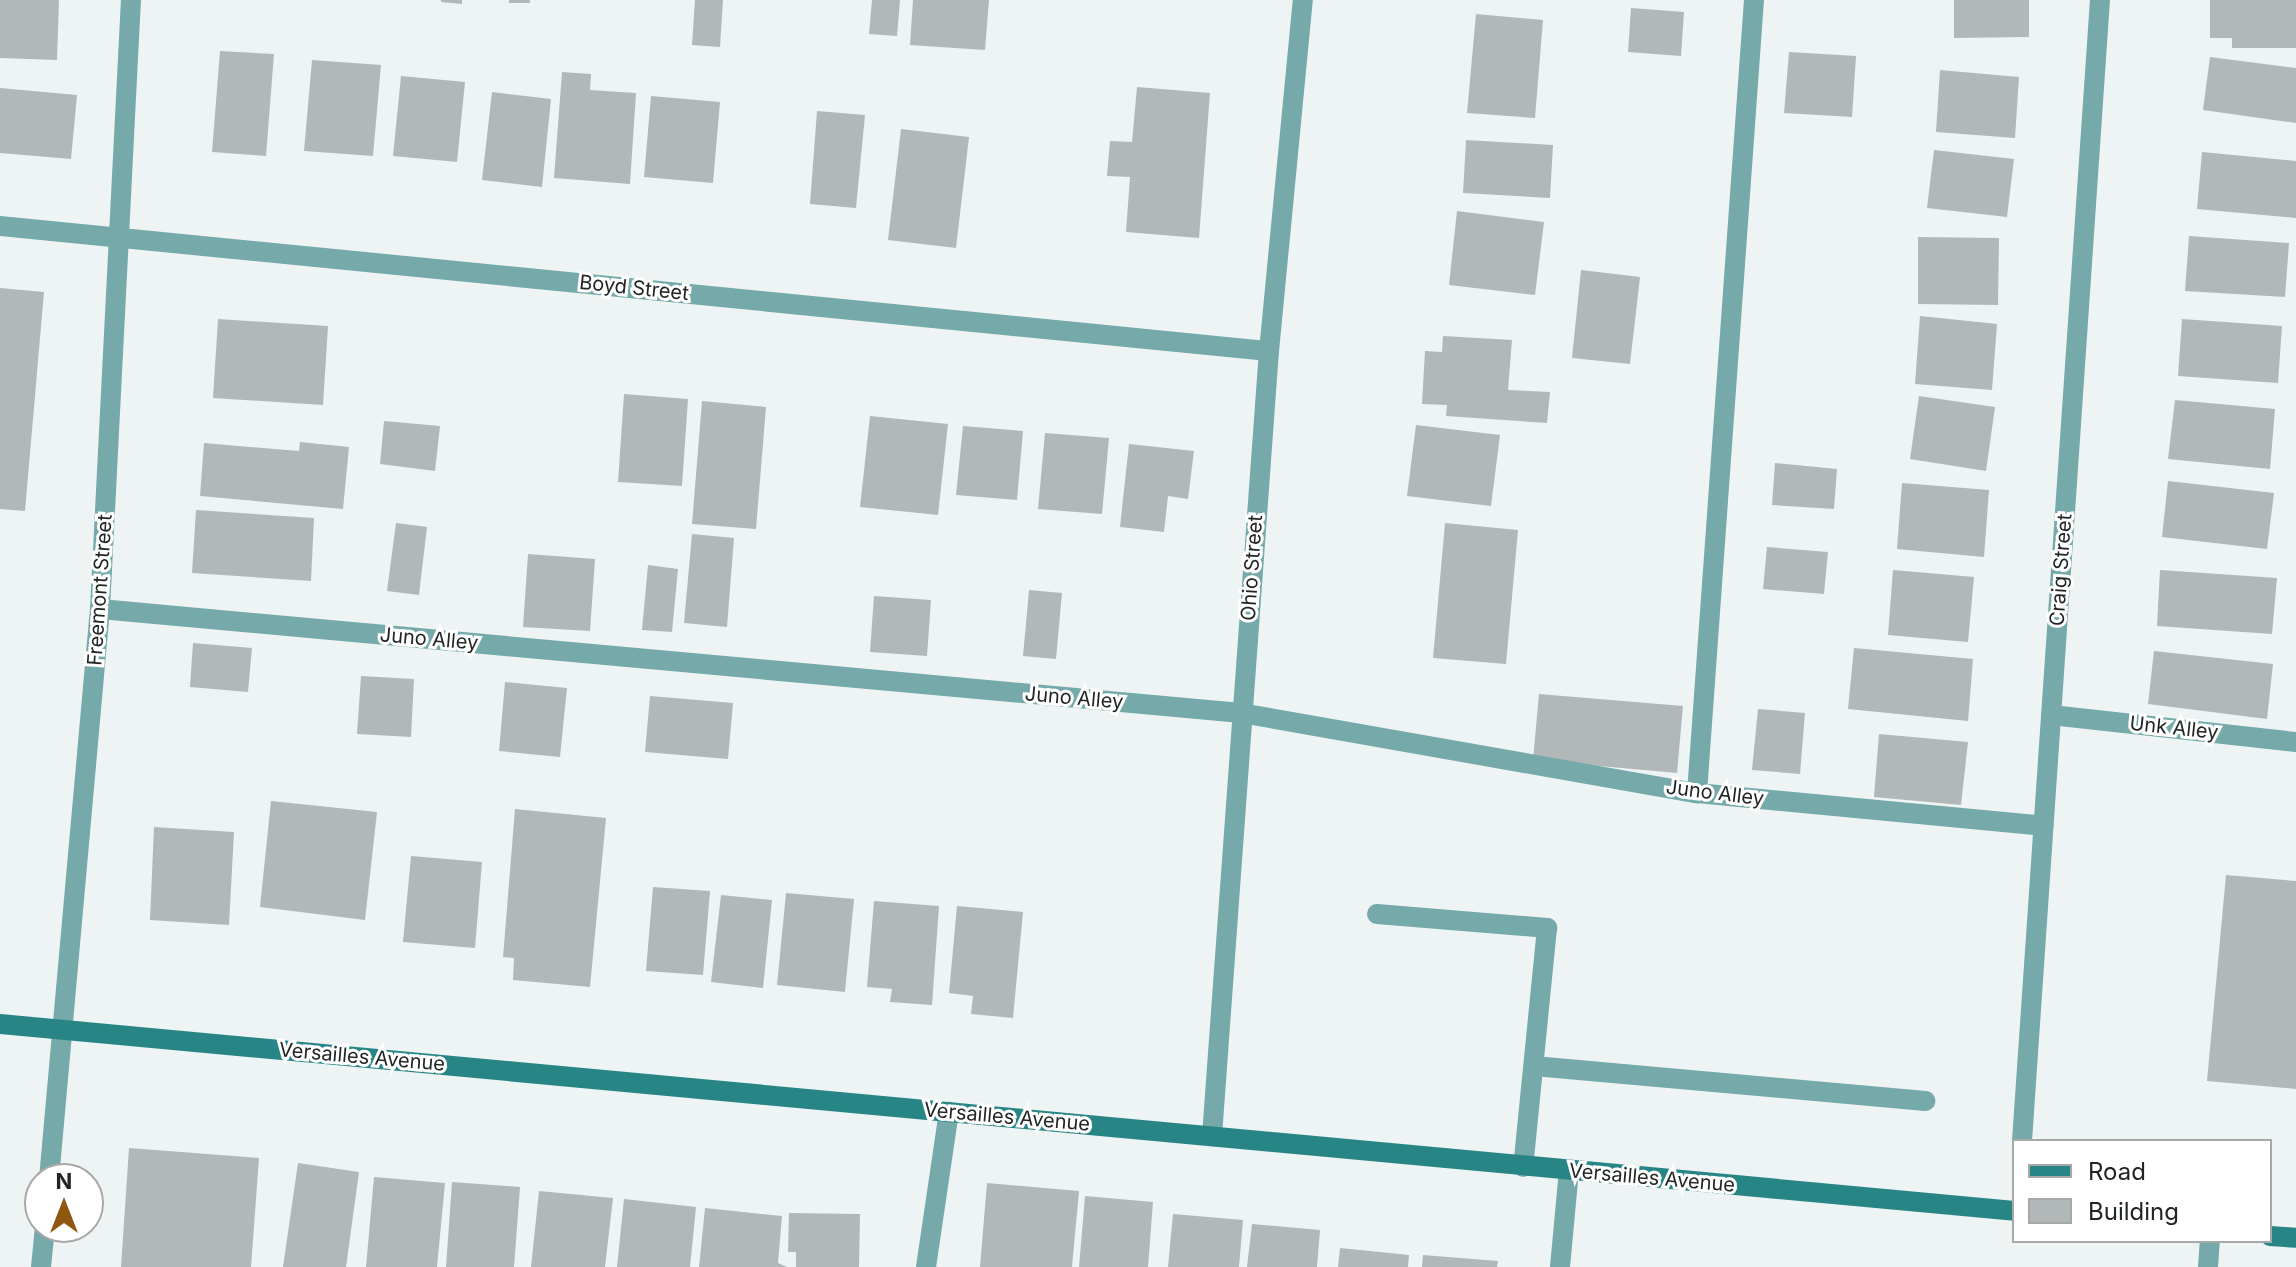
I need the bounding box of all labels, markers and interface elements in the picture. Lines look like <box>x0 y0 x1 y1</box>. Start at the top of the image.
street label: Boyd Street <box>578 270 690 306</box>
street label: Craig Street <box>2045 513 2077 627</box>
street label: Freemont Street <box>83 514 117 666</box>
street label: Ohio Street <box>1236 514 1268 622</box>
street label: Juno Alley <box>379 623 479 655</box>
street label: Juno Alley <box>1024 682 1124 714</box>
street label: Unk Alley <box>2128 711 2220 745</box>
street label: Juno Alley <box>1665 775 1765 811</box>
street label: Versailles Avenue <box>278 1038 446 1076</box>
street label: Versailles Avenue <box>923 1098 1091 1136</box>
legend <box>2012 1139 2272 1243</box>
text: Road <box>2088 1157 2146 1186</box>
street label: Versailles Avenue <box>1568 1159 1736 1197</box>
north arrow <box>24 1163 104 1243</box>
text: N <box>56 1168 72 1194</box>
text: Building <box>2088 1197 2179 1226</box>

